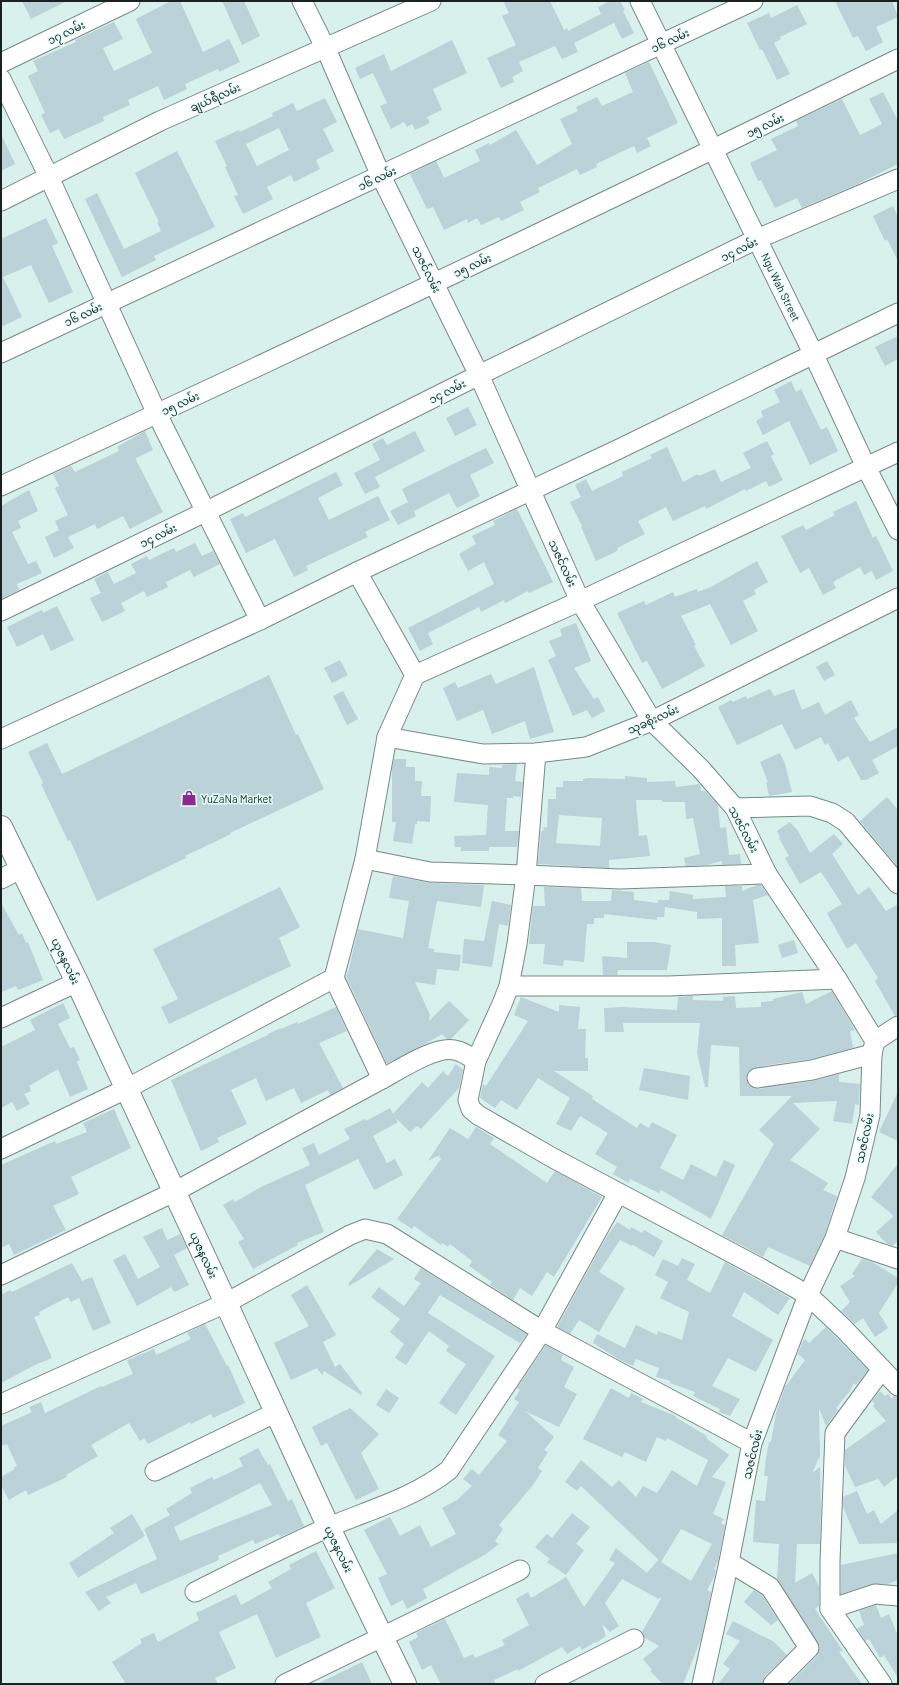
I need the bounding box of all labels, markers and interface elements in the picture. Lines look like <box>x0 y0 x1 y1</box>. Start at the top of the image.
street label: ၁၇ လမ်း <box>45 17 88 49</box>
street label: ၁၆ လမ်း <box>649 25 691 54</box>
street label: ချယ်ရီလမ်း <box>188 80 244 117</box>
street label: ၁၅ လမ်း <box>744 110 787 142</box>
street label: ၁၆ လမ်း <box>356 163 398 192</box>
street label: ၁၄ လမ်း <box>718 234 761 266</box>
street label: သဇင်လမ်း <box>410 243 444 295</box>
street label: ၁၅ လမ်း <box>451 251 494 282</box>
street label: Ngu Wah Street <box>759 251 803 323</box>
street label: ၁၆ လမ်း <box>62 299 104 328</box>
street label: ၁၄ လမ်း <box>426 376 469 408</box>
street label: ၁၅ လမ်း <box>159 389 202 420</box>
street label: ၁၄ လမ်း <box>137 520 180 552</box>
street label: သဇင်လမ်း <box>546 537 580 589</box>
street label: သုခစိုးလမ်း <box>625 702 682 739</box>
shop icon: YuZaNa Market <box>180 789 198 807</box>
place label: YuZaNa Market <box>201 792 272 805</box>
street label: သဇင်လမ်း <box>726 804 762 855</box>
street label: ယုဇနလမ်း <box>47 936 83 988</box>
street label: သဇင်လမ်း <box>852 1112 876 1164</box>
street label: ယုဇနလမ်း <box>185 1230 220 1282</box>
street label: သဇင်လမ်း <box>740 1428 764 1480</box>
street label: ယုဇနလမ်း <box>320 1524 356 1576</box>

